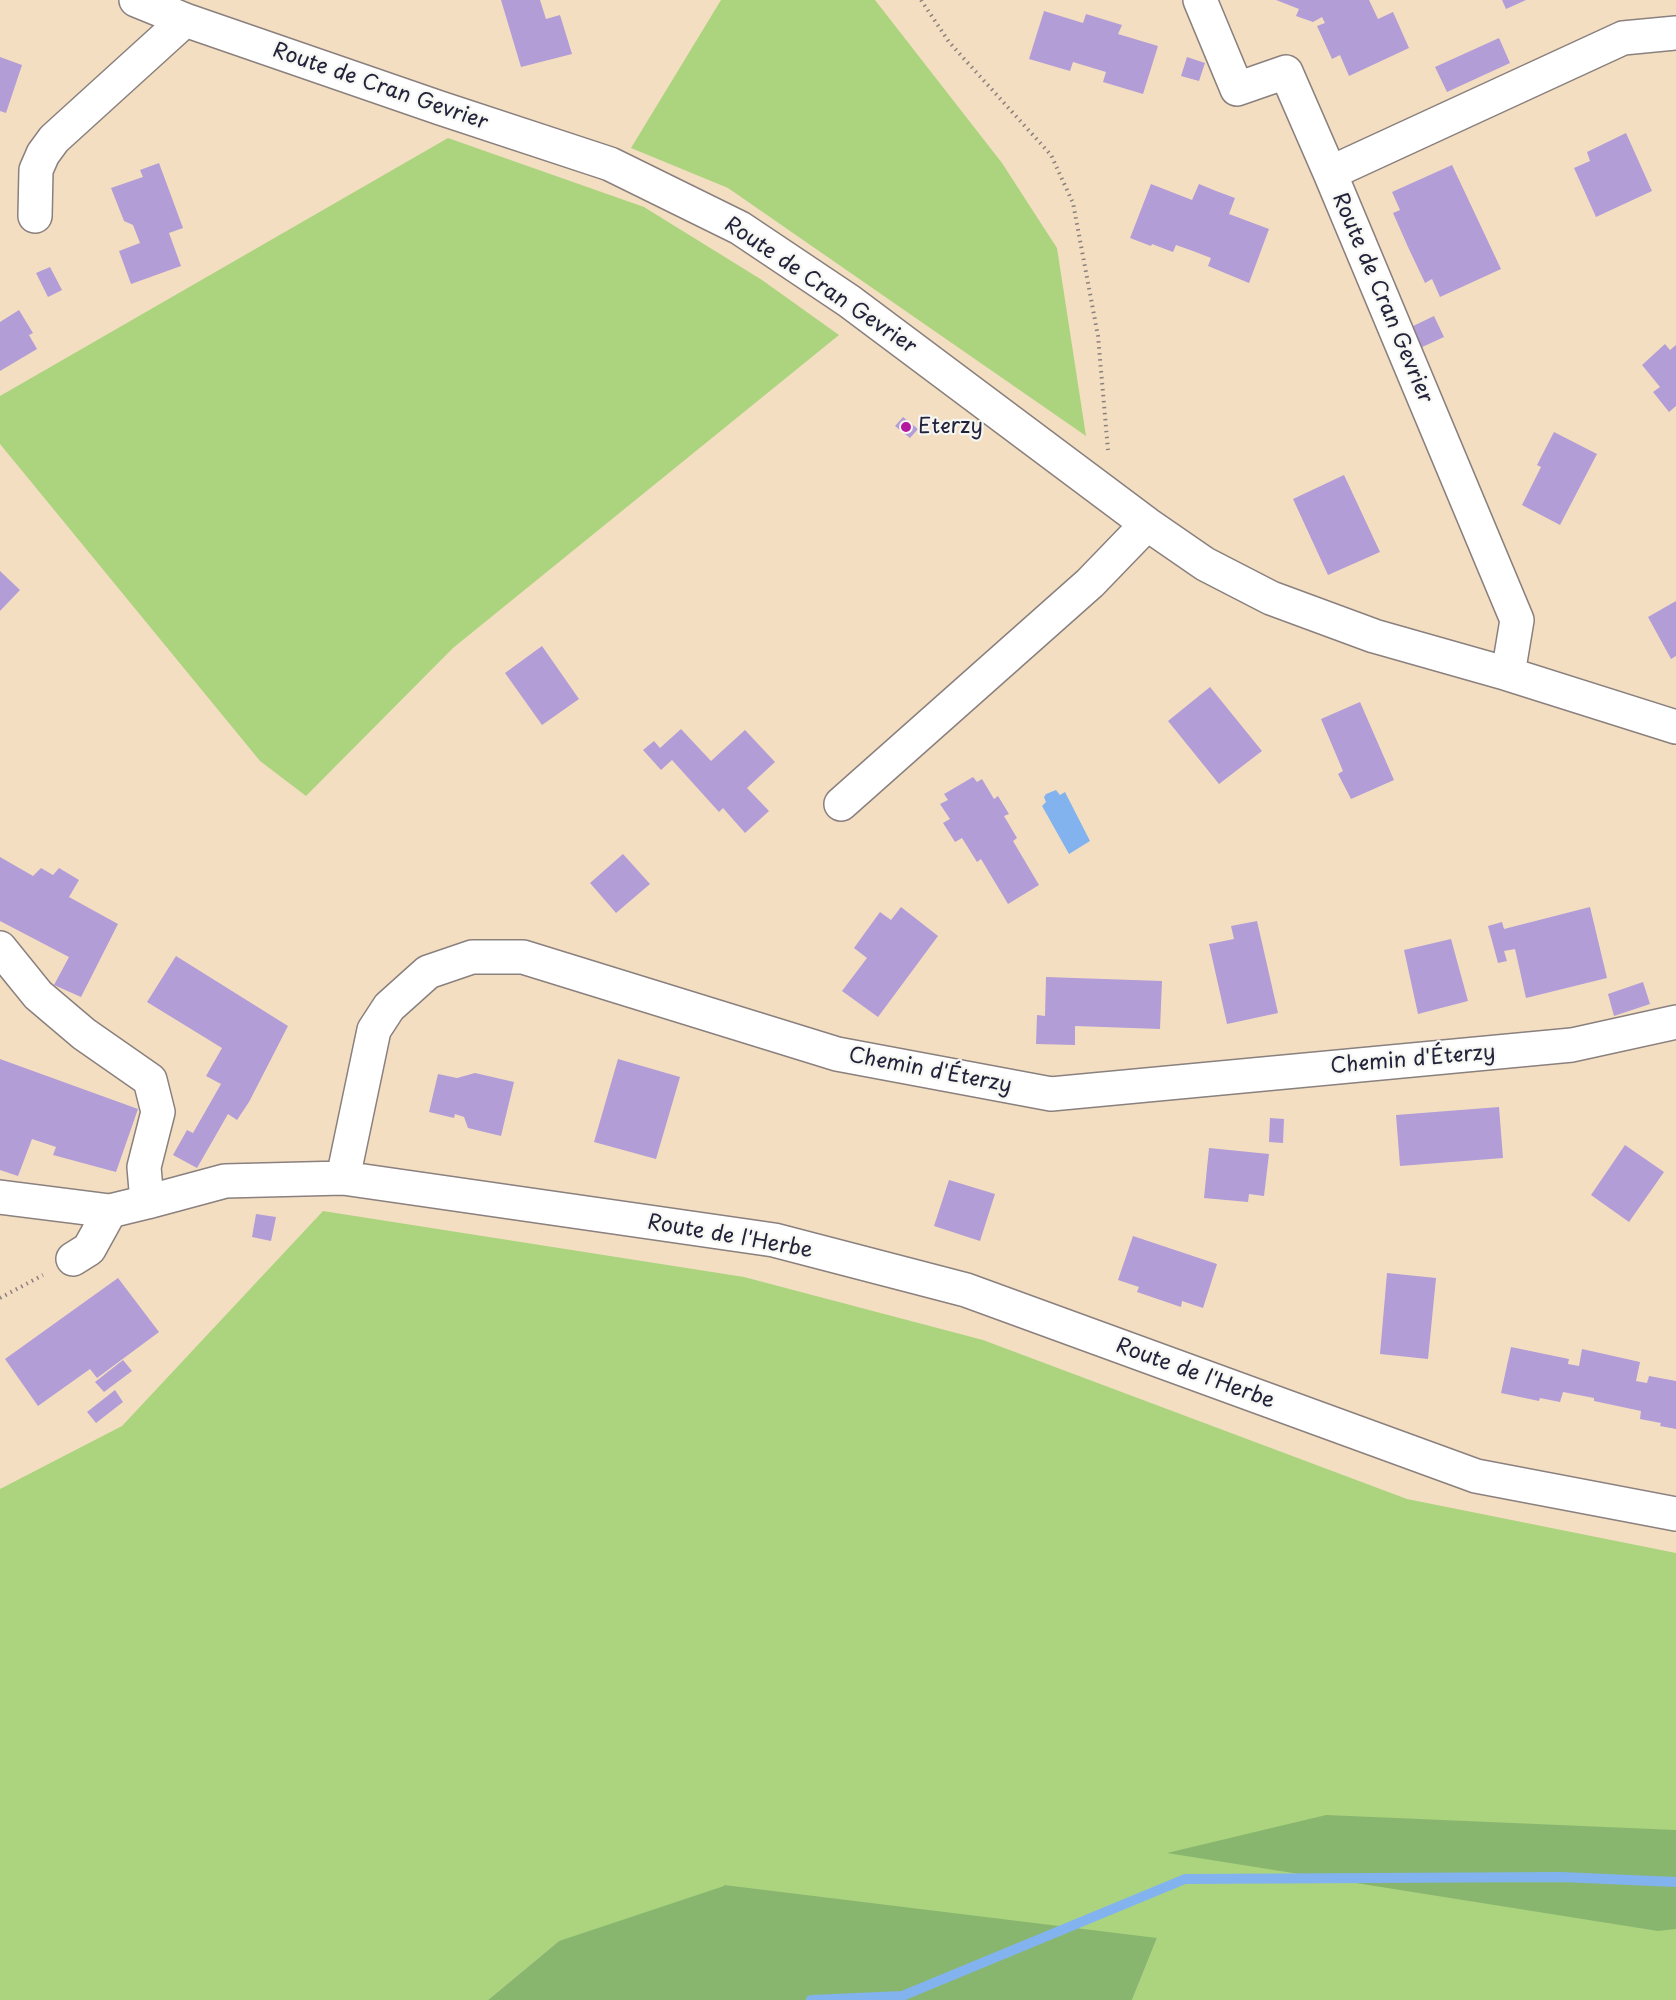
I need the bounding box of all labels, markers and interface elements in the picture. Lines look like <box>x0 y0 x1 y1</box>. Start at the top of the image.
street label: Route de Cran Gevrier <box>269 38 491 136</box>
street label: Route de Cran Gevrier <box>1326 189 1438 407</box>
street label: Route de Cran Gevrier <box>719 212 921 360</box>
place label: Eterzy <box>918 414 983 440</box>
marker: Eterzy <box>899 420 913 434</box>
street label: Chemin d'Éterzy <box>1330 1040 1496 1080</box>
street label: Chemin d'Éterzy <box>846 1043 1014 1099</box>
street label: Route de l'Herbe <box>645 1210 815 1264</box>
street label: Route de l'Herbe <box>1112 1334 1278 1414</box>

